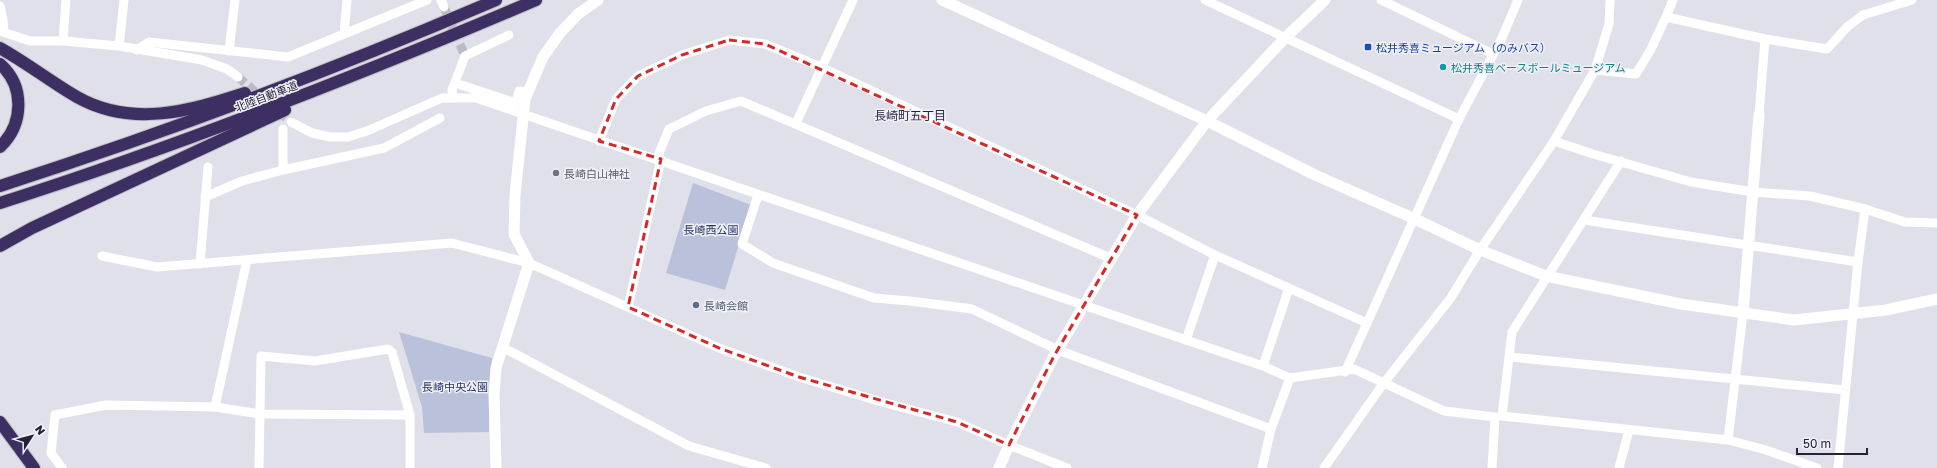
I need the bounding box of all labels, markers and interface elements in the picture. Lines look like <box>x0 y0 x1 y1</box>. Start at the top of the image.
place label: 松井秀喜ミュージアム（のみバス） <box>1376 41 1551 54</box>
marker: 松井秀喜ミュージアム（のみバス） <box>1363 42 1373 52</box>
place label: 松井秀喜ベースボールミュージアム <box>1451 61 1625 74</box>
marker: 松井秀喜ベースボールミュージアム <box>1438 62 1448 72</box>
street label: 北陸自動車道 <box>233 78 299 114</box>
district label: 長崎町五丁目 <box>874 108 946 123</box>
place label: 長崎白山神社 <box>564 167 630 180</box>
marker: 長崎白山神社 <box>551 168 561 178</box>
park label: 長崎西公園 <box>684 223 739 236</box>
place label: 長崎会館 <box>704 299 748 312</box>
marker: 長崎会館 <box>691 300 701 310</box>
park label: 長崎中央公園 <box>422 380 488 393</box>
north arrow <box>12 416 52 456</box>
text: N <box>33 423 48 437</box>
scale bar <box>1797 430 1867 456</box>
text: 50 m <box>1803 436 1831 451</box>

